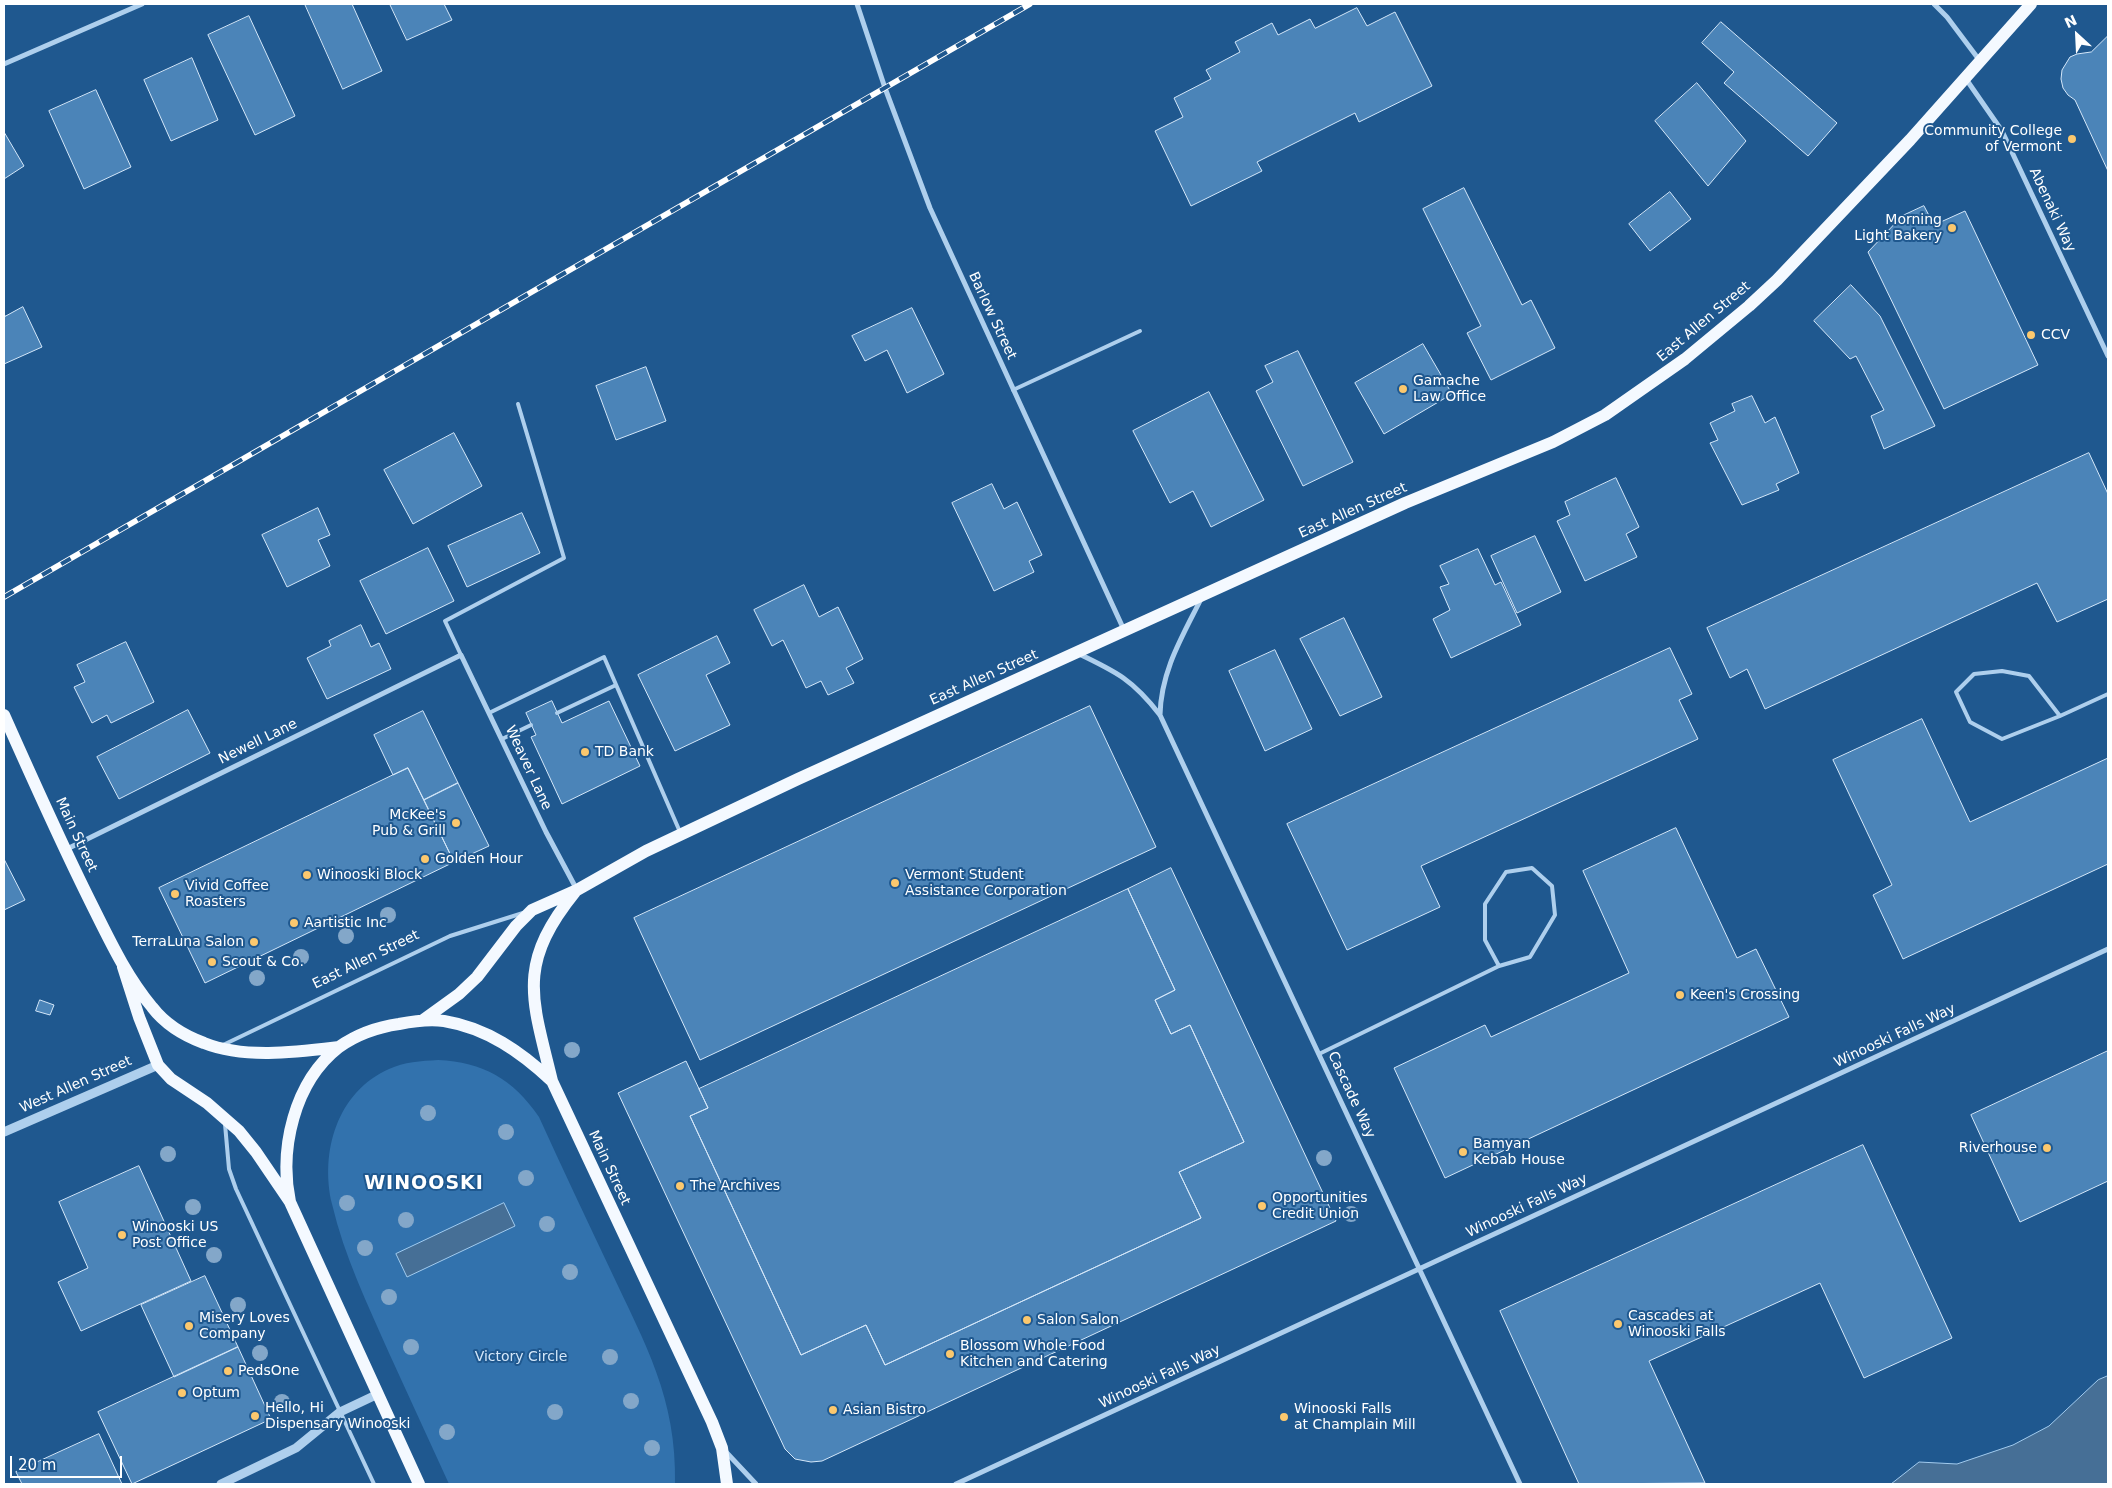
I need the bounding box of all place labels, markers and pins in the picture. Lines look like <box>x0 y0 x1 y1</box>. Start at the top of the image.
place label: Community College of Vermont <box>1924 123 2062 156</box>
marker: Community College of Vermont <box>2066 133 2078 145</box>
place label: Morning Light Bakery <box>1854 212 1942 244</box>
marker: Morning Light Bakery <box>1946 222 1958 234</box>
place label: CCV <box>2041 327 2070 343</box>
marker: CCV <box>2025 329 2037 341</box>
place label: Gamache Law Office <box>1413 373 1486 406</box>
marker: Gamache Law Office <box>1397 383 1409 395</box>
place label: TD Bank <box>595 744 654 760</box>
marker: TD Bank <box>579 746 591 758</box>
place label: McKee's Pub & Grill <box>372 807 446 840</box>
marker: McKee's Pub & Grill <box>450 817 462 829</box>
place label: Golden Hour <box>435 851 523 867</box>
marker: Golden Hour <box>419 853 431 865</box>
place label: Winooski Block <box>317 867 422 883</box>
place label: Vermont Student Assistance Corporation <box>905 867 1067 900</box>
marker: Winooski Block <box>301 869 313 881</box>
marker: Vermont Student Assistance Corporation <box>889 877 901 889</box>
place label: Vivid Coffee Roasters <box>185 878 269 910</box>
marker: Vivid Coffee Roasters <box>169 888 181 900</box>
place label: Aartistic Inc <box>304 915 387 931</box>
marker: Aartistic Inc <box>288 917 300 929</box>
place label: TerraLuna Salon <box>132 934 244 950</box>
marker: TerraLuna Salon <box>248 936 260 948</box>
place label: Scout & Co. <box>222 954 304 970</box>
marker: Scout & Co. <box>206 956 218 968</box>
place label: Keen's Crossing <box>1690 987 1800 1003</box>
marker: Keen's Crossing <box>1674 989 1686 1001</box>
place label: Bamyan Kebab House <box>1473 1136 1565 1168</box>
place label: Riverhouse <box>1959 1140 2037 1156</box>
marker: Riverhouse <box>2041 1142 2053 1154</box>
marker: Bamyan Kebab House <box>1457 1146 1469 1158</box>
place label: The Archives <box>690 1178 780 1194</box>
marker: The Archives <box>674 1180 686 1192</box>
place label: Opportunities Credit Union <box>1272 1190 1368 1222</box>
marker: Opportunities Credit Union <box>1256 1200 1268 1212</box>
place label: Winooski US Post Office <box>132 1219 218 1252</box>
marker: Winooski US Post Office <box>116 1229 128 1241</box>
place label: Cascades at Winooski Falls <box>1628 1308 1726 1340</box>
place label: Misery Loves Company <box>199 1310 290 1342</box>
place label: Salon Salon <box>1037 1312 1119 1328</box>
marker: Salon Salon <box>1021 1314 1033 1326</box>
marker: Cascades at Winooski Falls <box>1612 1318 1624 1330</box>
marker: Misery Loves Company <box>183 1320 195 1332</box>
place label: Blossom Whole Food Kitchen and Catering <box>960 1338 1108 1370</box>
marker: Blossom Whole Food Kitchen and Catering <box>944 1348 956 1360</box>
place label: PedsOne <box>238 1363 299 1379</box>
marker: PedsOne <box>222 1365 234 1377</box>
place label: Optum <box>192 1385 240 1401</box>
marker: Optum <box>176 1387 188 1399</box>
place label: Hello, Hi Dispensary Winooski <box>265 1400 410 1432</box>
place label: Winooski Falls at Champlain Mill <box>1294 1401 1416 1434</box>
place label: Asian Bistro <box>843 1402 926 1418</box>
marker: Asian Bistro <box>827 1404 839 1416</box>
marker: Hello, Hi Dispensary Winooski <box>249 1410 261 1422</box>
marker: Winooski Falls at Champlain Mill <box>1278 1411 1290 1423</box>

